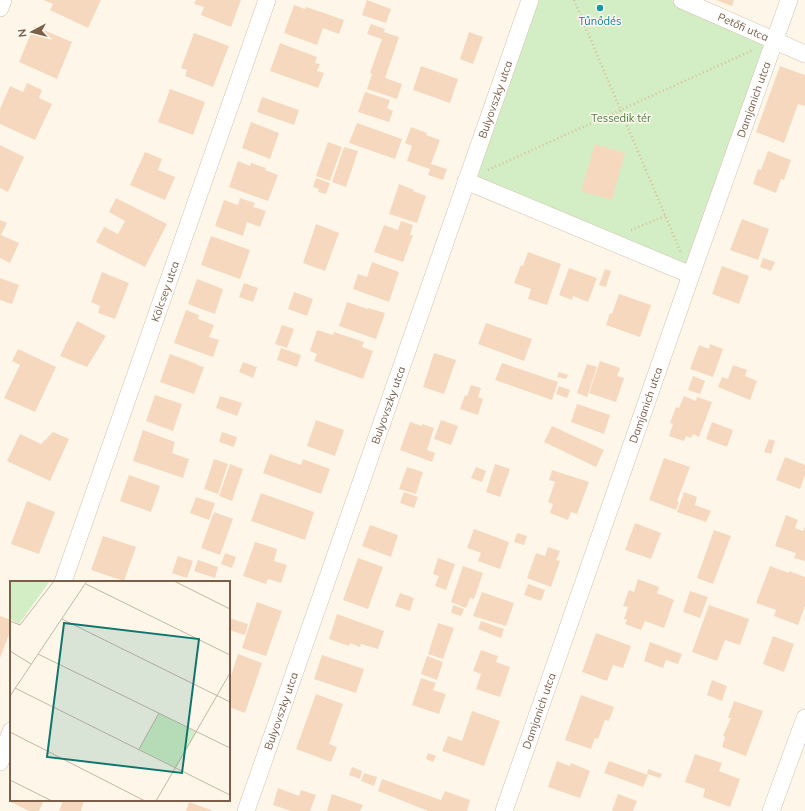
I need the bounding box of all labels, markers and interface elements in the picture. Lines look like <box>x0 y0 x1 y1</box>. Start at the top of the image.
marker: Tűnődés <box>595 3 605 13</box>
street label: Petőfi utca <box>716 10 771 44</box>
north arrow <box>12 12 52 52</box>
place label: Tűnődés <box>579 14 621 28</box>
text: N <box>15 28 30 38</box>
street label: Bulyovszky utca <box>475 59 515 140</box>
street label: Damjanich utca <box>734 60 774 139</box>
park label: Tessedik tér <box>591 111 651 125</box>
street label: Kölcsey utca <box>148 259 182 324</box>
street label: Bulyovszky utca <box>368 364 408 446</box>
street label: Damjanich utca <box>626 365 665 445</box>
inset map <box>10 581 230 801</box>
street label: Bulyovszky utca <box>261 670 301 752</box>
street label: Damjanich utca <box>519 671 559 751</box>

